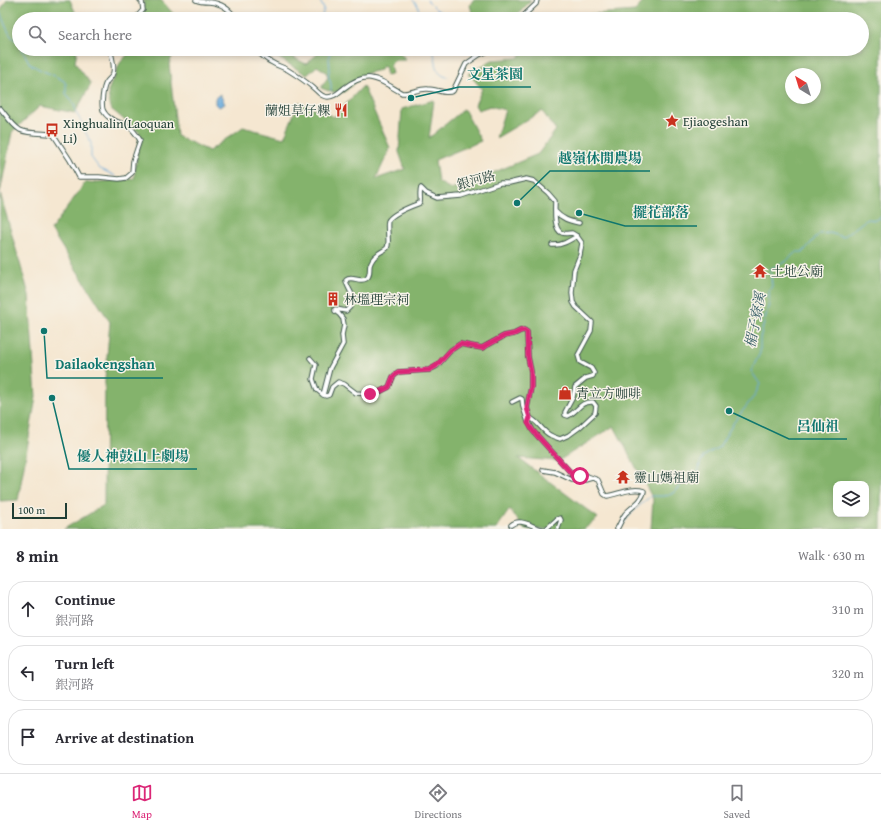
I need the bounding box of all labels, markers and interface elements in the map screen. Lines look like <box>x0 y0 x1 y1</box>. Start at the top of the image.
search box <box>12 12 869 56</box>
icon: search <box>26 23 48 45</box>
text: Search here <box>58 24 132 45</box>
callout: 文星茶園 <box>459 61 531 87</box>
text: 文星茶園 <box>467 64 523 84</box>
north arrow <box>785 68 821 104</box>
place label: 蘭姐草仔粿 <box>265 101 331 120</box>
restaurant icon: 蘭姐草仔粿 <box>333 102 349 118</box>
place label: Ejiaogeshan <box>683 112 749 131</box>
place icon: Ejiaogeshan <box>664 113 680 129</box>
place label: Xinghualin(Laoquan Li) <box>63 114 175 148</box>
bus stop icon: Xinghualin(Laoquan Li) <box>44 122 60 138</box>
callout: 越嶺休閒農場 <box>550 145 650 171</box>
text: 越嶺休閒農場 <box>558 148 642 168</box>
street label: 銀河路 <box>455 166 497 194</box>
callout: 擺花部落 <box>625 200 697 226</box>
text: 擺花部落 <box>633 202 689 222</box>
place label: 土地公廟 <box>771 262 823 281</box>
temple icon: 土地公廟 <box>752 263 768 279</box>
water label: 楣子寮溪 <box>740 289 771 349</box>
place label: 林塭理宗祠 <box>344 290 409 309</box>
building icon: 林塭理宗祠 <box>325 291 341 307</box>
callout: Dailaokengshan <box>47 352 163 378</box>
text: Dailaokengshan <box>55 354 156 374</box>
place label: 青立方咖啡 <box>576 384 641 403</box>
route end <box>361 385 379 403</box>
shop icon: 青立方咖啡 <box>557 385 573 401</box>
callout: 呂仙祖 <box>789 413 847 439</box>
text: 呂仙祖 <box>797 416 839 436</box>
callout: 優人神鼓山上劇場 <box>69 443 197 469</box>
text: 優人神鼓山上劇場 <box>77 446 189 466</box>
route start <box>571 467 589 485</box>
place label: 靈山媽祖廟 <box>634 468 699 487</box>
temple icon: 靈山媽祖廟 <box>615 469 631 485</box>
map controls <box>833 481 869 517</box>
button: layers <box>833 481 869 517</box>
scale bar <box>12 501 67 520</box>
text: 100 m <box>18 502 45 518</box>
text: 8 min <box>16 543 58 568</box>
text: Walk · 630 m <box>798 546 865 565</box>
text: Continue <box>55 589 116 610</box>
icon: ahead <box>17 598 39 620</box>
text: 310 m <box>832 600 864 619</box>
text: 銀河路 <box>55 611 94 630</box>
text: Turn left <box>55 653 114 674</box>
icon: left <box>17 662 39 684</box>
text: 320 m <box>832 664 864 683</box>
text: 銀河路 <box>55 675 94 694</box>
icon: arrive <box>17 726 39 748</box>
text: Arrive at destination <box>55 727 194 748</box>
tab: Map <box>131 782 153 822</box>
tab: Directions <box>415 782 462 822</box>
tab: Saved <box>723 782 750 822</box>

